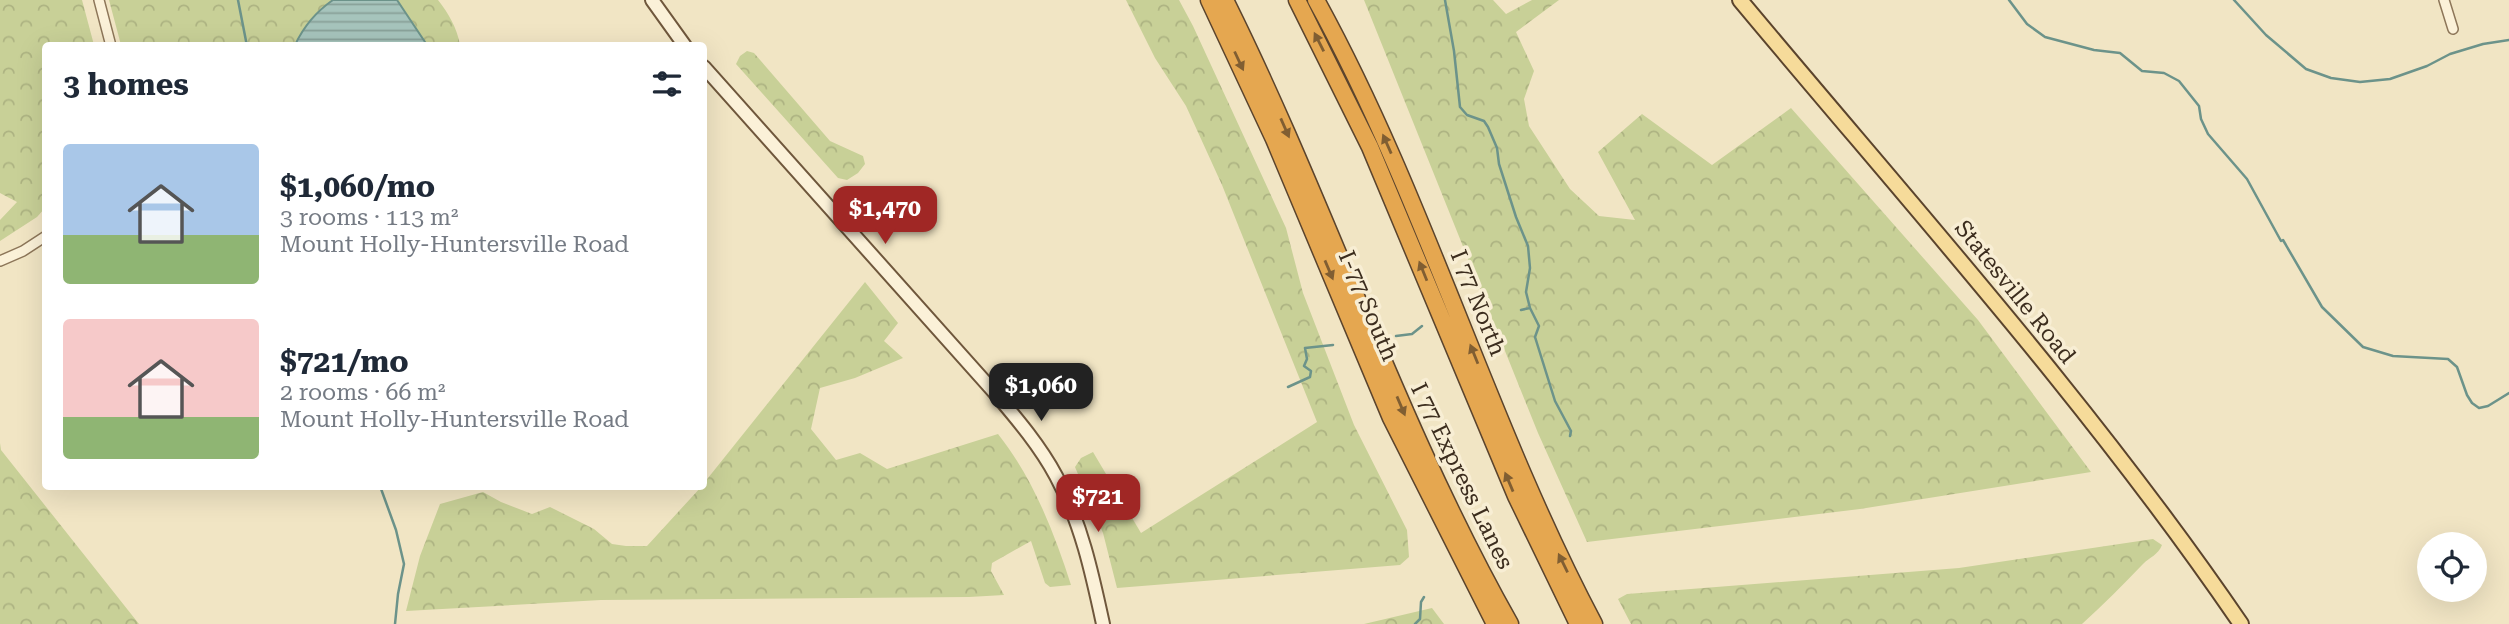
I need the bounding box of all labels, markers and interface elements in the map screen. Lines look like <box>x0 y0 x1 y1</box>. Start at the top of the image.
one-way arrow <box>1313 32 1324 52</box>
one-way arrow <box>1233 51 1245 71</box>
icon: filters <box>648 65 686 103</box>
text: 3 homes <box>63 67 189 102</box>
one-way arrow <box>1280 118 1291 139</box>
one-way arrow <box>1381 133 1392 154</box>
text: $1,060/mo <box>280 169 435 204</box>
icon: home <box>119 172 203 256</box>
pin: $1,470 <box>828 187 942 246</box>
text: $1,470 <box>849 195 921 222</box>
text: 3 rooms · 113 m² <box>280 204 458 231</box>
street label: Statesville Road <box>1949 215 2081 369</box>
text: Mount Holly-Huntersville Road <box>280 231 629 258</box>
street label: I 77 North <box>1445 246 1511 360</box>
street label: I-77 South <box>1333 247 1403 365</box>
one-way arrow <box>1323 260 1334 281</box>
one-way arrow <box>1417 261 1428 282</box>
one-way arrow <box>1468 343 1479 364</box>
text: $721/mo <box>280 344 409 379</box>
icon: home <box>119 347 203 431</box>
pin: $1,060 <box>984 364 1098 423</box>
text: $1,060 <box>1005 372 1077 399</box>
text: 2 rooms · 66 m² <box>280 379 446 406</box>
street label: I 77 Express Lanes <box>1405 379 1519 574</box>
one-way arrow <box>1395 396 1407 416</box>
text: Mount Holly-Huntersville Road <box>280 406 629 433</box>
one-way arrow <box>1504 471 1515 492</box>
pin: $721 <box>1057 475 1139 534</box>
text: $721 <box>1072 483 1124 510</box>
map controls <box>2417 532 2487 602</box>
button: locate <box>2417 532 2487 602</box>
one-way arrow <box>1557 553 1568 573</box>

